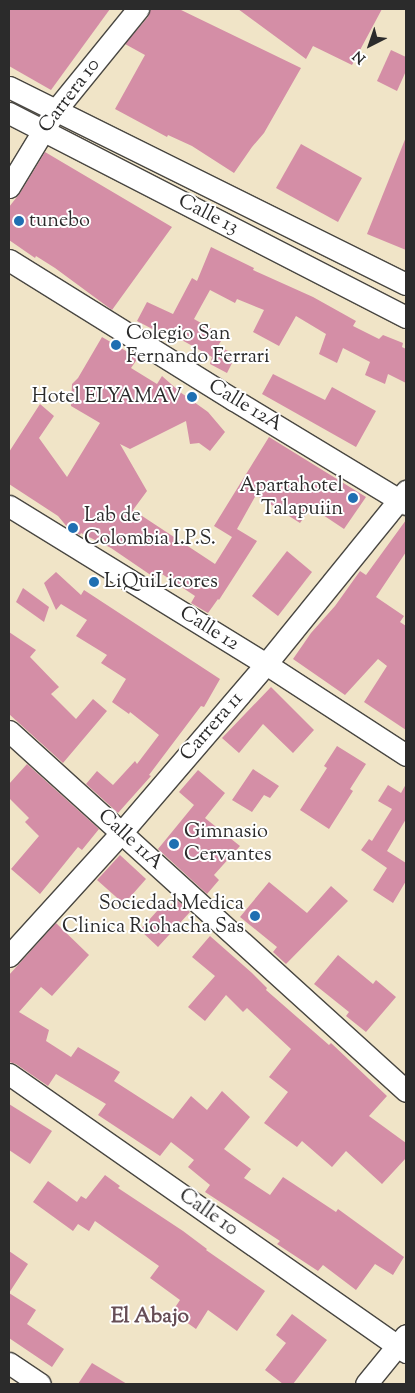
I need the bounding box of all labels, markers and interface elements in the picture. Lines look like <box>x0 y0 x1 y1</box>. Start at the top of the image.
north arrow <box>345 20 395 70</box>
text: N <box>349 45 371 68</box>
street label: Carrera 10 <box>34 54 106 138</box>
street label: Calle 13 <box>174 190 242 240</box>
place label: tunebo <box>29 209 90 233</box>
marker: tunebo <box>13 215 25 227</box>
place label: Colegio San Fernando Ferrari <box>126 322 270 369</box>
marker: Colegio San Fernando Ferrari <box>110 339 122 351</box>
street label: Calle 12A <box>204 375 286 437</box>
place label: Hotel ELYAMAV <box>32 385 182 409</box>
marker: Hotel ELYAMAV <box>186 391 198 403</box>
place label: Apartahotel Talapuiin <box>239 474 343 521</box>
marker: Apartahotel Talapuiin <box>347 492 359 504</box>
place label: Lab de Colombia I.P.S. <box>84 504 216 551</box>
marker: Lab de Colombia I.P.S. <box>66 521 80 535</box>
place label: LiQuiLicores <box>104 570 218 594</box>
marker: LiQuiLicores <box>88 576 100 588</box>
street label: Calle 12 <box>175 601 243 657</box>
street label: Carrera 11 <box>175 688 249 766</box>
street label: Calle 11A <box>92 805 168 875</box>
place label: Gimnasio Cervantes <box>184 820 272 867</box>
marker: Gimnasio Cervantes <box>168 838 180 850</box>
place label: Sociedad Medica Clinica Riohacha Sas <box>62 892 244 939</box>
marker: Sociedad Medica Clinica Riohacha Sas <box>248 909 262 923</box>
street label: Calle 10 <box>174 1184 242 1242</box>
district label: El Abajo <box>111 1304 189 1330</box>

